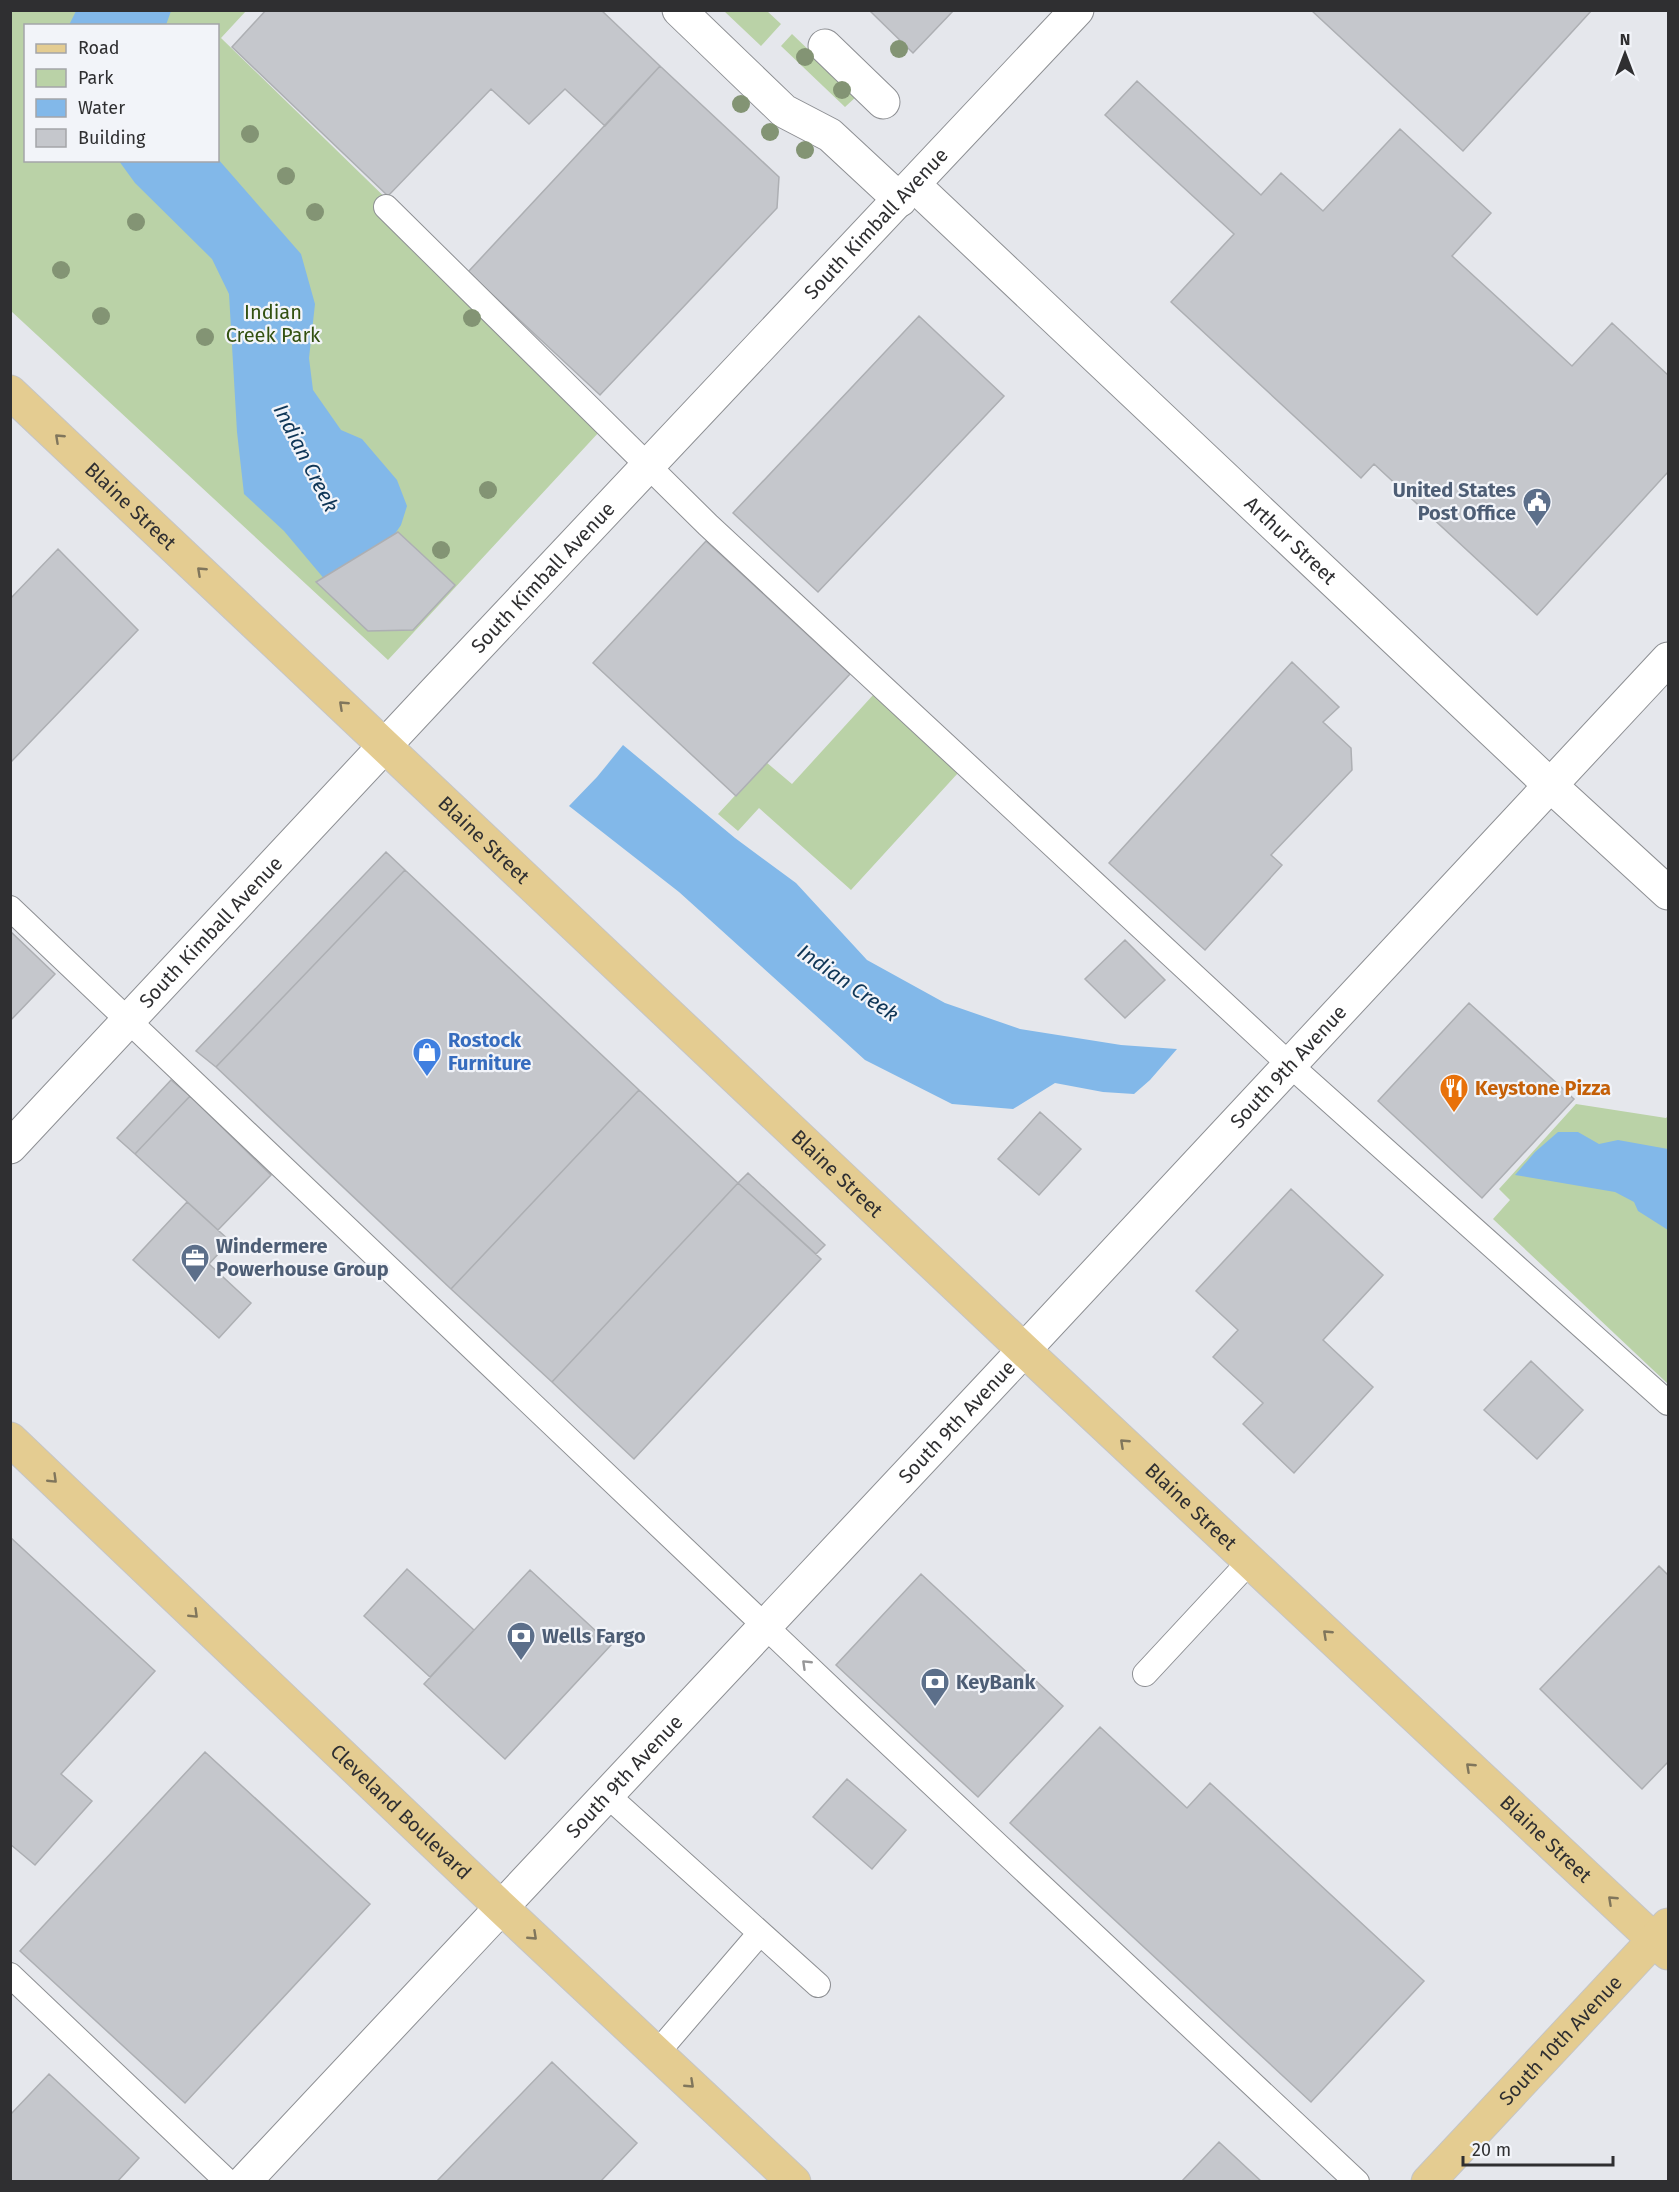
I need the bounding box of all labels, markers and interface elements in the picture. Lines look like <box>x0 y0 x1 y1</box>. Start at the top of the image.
legend <box>24 24 219 162</box>
north arrow <box>1595 24 1655 84</box>
text: N <box>1620 30 1630 49</box>
text: Road <box>78 37 120 59</box>
text: Park <box>78 67 114 89</box>
text: Water <box>78 97 125 119</box>
text: Building <box>78 127 146 149</box>
street label: South Kimball Avenue <box>799 143 953 304</box>
park label: Indian Creek Park <box>226 300 321 347</box>
water label: Indian Creek <box>268 400 344 516</box>
one-way arrow <box>55 434 66 445</box>
street label: Blaine Street <box>80 457 182 555</box>
place label: United States Post Office <box>1393 478 1516 525</box>
public building icon: United States Post Office <box>1521 486 1553 528</box>
street label: Arthur Street <box>1240 492 1342 590</box>
street label: South Kimball Avenue <box>466 497 620 658</box>
one-way arrow <box>197 568 208 579</box>
one-way arrow <box>339 701 349 712</box>
street label: Blaine Street <box>433 791 535 889</box>
street label: South Kimball Avenue <box>134 851 287 1013</box>
water label: Indian Creek <box>792 939 904 1027</box>
street label: South 9th Avenue <box>1225 1000 1351 1133</box>
place label: Rostock Furniture <box>448 1028 531 1075</box>
shop icon: Rostock Furniture <box>411 1036 443 1078</box>
restaurant icon: Keystone Pizza <box>1438 1072 1470 1114</box>
place label: Keystone Pizza <box>1475 1076 1611 1100</box>
street label: Blaine Street <box>787 1125 888 1223</box>
place label: Windermere Powerhouse Group <box>216 1234 389 1281</box>
office icon: Windermere Powerhouse Group <box>179 1242 211 1284</box>
street label: South 9th Avenue <box>893 1355 1020 1488</box>
one-way arrow <box>1120 1439 1130 1450</box>
street label: Blaine Street <box>1140 1458 1243 1556</box>
one-way arrow <box>46 1472 56 1483</box>
one-way arrow <box>186 1606 197 1617</box>
bank icon: Wells Fargo <box>505 1620 537 1662</box>
place label: Wells Fargo <box>542 1624 646 1648</box>
one-way arrow <box>1324 1630 1335 1641</box>
one-way arrow <box>802 1660 813 1671</box>
bank icon: KeyBank <box>919 1666 951 1708</box>
place label: KeyBank <box>956 1670 1036 1694</box>
street label: South 9th Avenue <box>561 1710 688 1843</box>
street label: Cleveland Boulevard <box>325 1739 476 1884</box>
one-way arrow <box>1466 1763 1476 1774</box>
street label: Blaine Street <box>1495 1790 1597 1888</box>
one-way arrow <box>1608 1896 1619 1907</box>
one-way arrow <box>525 1929 536 1940</box>
street label: South 10th Avenue <box>1494 1970 1627 2110</box>
one-way arrow <box>684 2077 694 2088</box>
scale bar <box>1463 2129 1613 2167</box>
text: 20 m <box>1472 2139 1511 2161</box>

